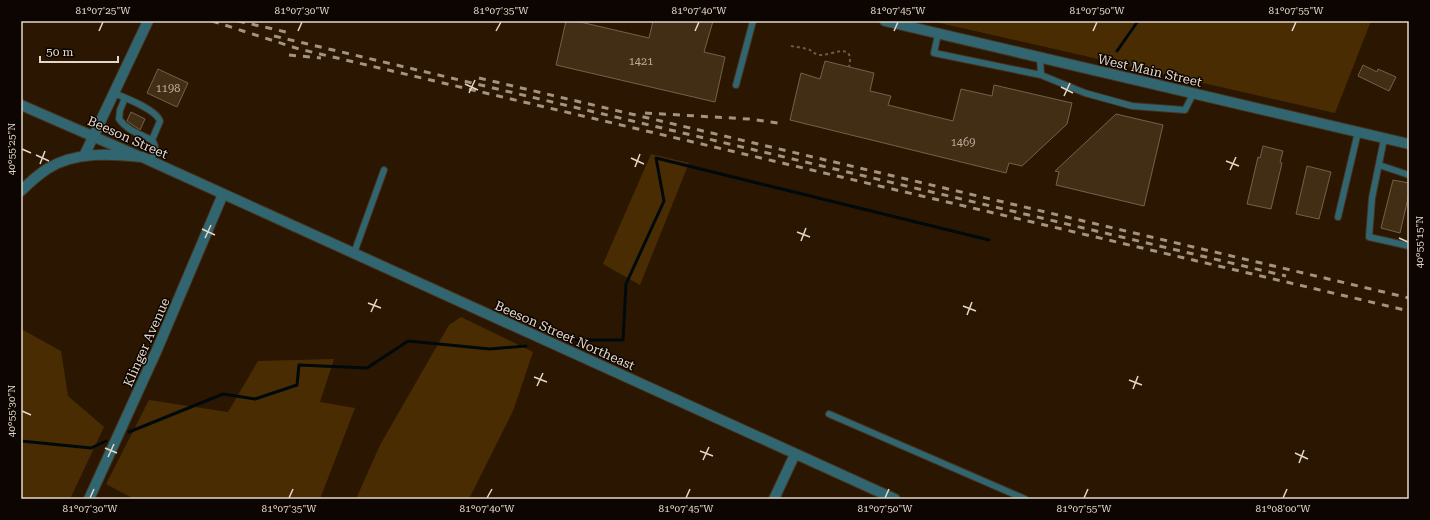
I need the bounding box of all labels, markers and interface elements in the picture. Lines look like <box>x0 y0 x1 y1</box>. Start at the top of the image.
text: 81°07'25"W <box>76 5 131 16</box>
text: 81°07'30"W <box>275 5 330 16</box>
text: 81°07'35"W <box>474 5 529 16</box>
text: 81°07'40"W <box>672 5 727 16</box>
text: 81°07'45"W <box>871 5 926 16</box>
text: 81°07'50"W <box>1070 5 1125 16</box>
text: 81°07'55"W <box>1269 5 1324 16</box>
scale bar <box>40 38 118 64</box>
text: 50 m <box>46 45 73 59</box>
street label: West Main Street <box>1096 51 1204 90</box>
house number: 1421 <box>629 55 653 68</box>
house number: 1198 <box>156 82 180 95</box>
street label: Beeson Street <box>85 113 170 162</box>
text: 40°55'25"N <box>6 123 17 175</box>
house number: 1469 <box>951 136 975 149</box>
text: 40°55'15"N <box>1414 216 1425 268</box>
street label: Klinger Avenue <box>120 296 173 389</box>
street label: Beeson Street Northeast <box>492 298 637 373</box>
text: 40°55'30"N <box>6 385 17 437</box>
text: 81°07'30"W <box>63 503 118 514</box>
text: 81°07'35"W <box>262 503 317 514</box>
text: 81°07'40"W <box>460 503 515 514</box>
text: 81°07'45"W <box>659 503 714 514</box>
text: 81°07'50"W <box>858 503 913 514</box>
text: 81°07'55"W <box>1057 503 1112 514</box>
text: 81°08'00"W <box>1256 503 1311 514</box>

